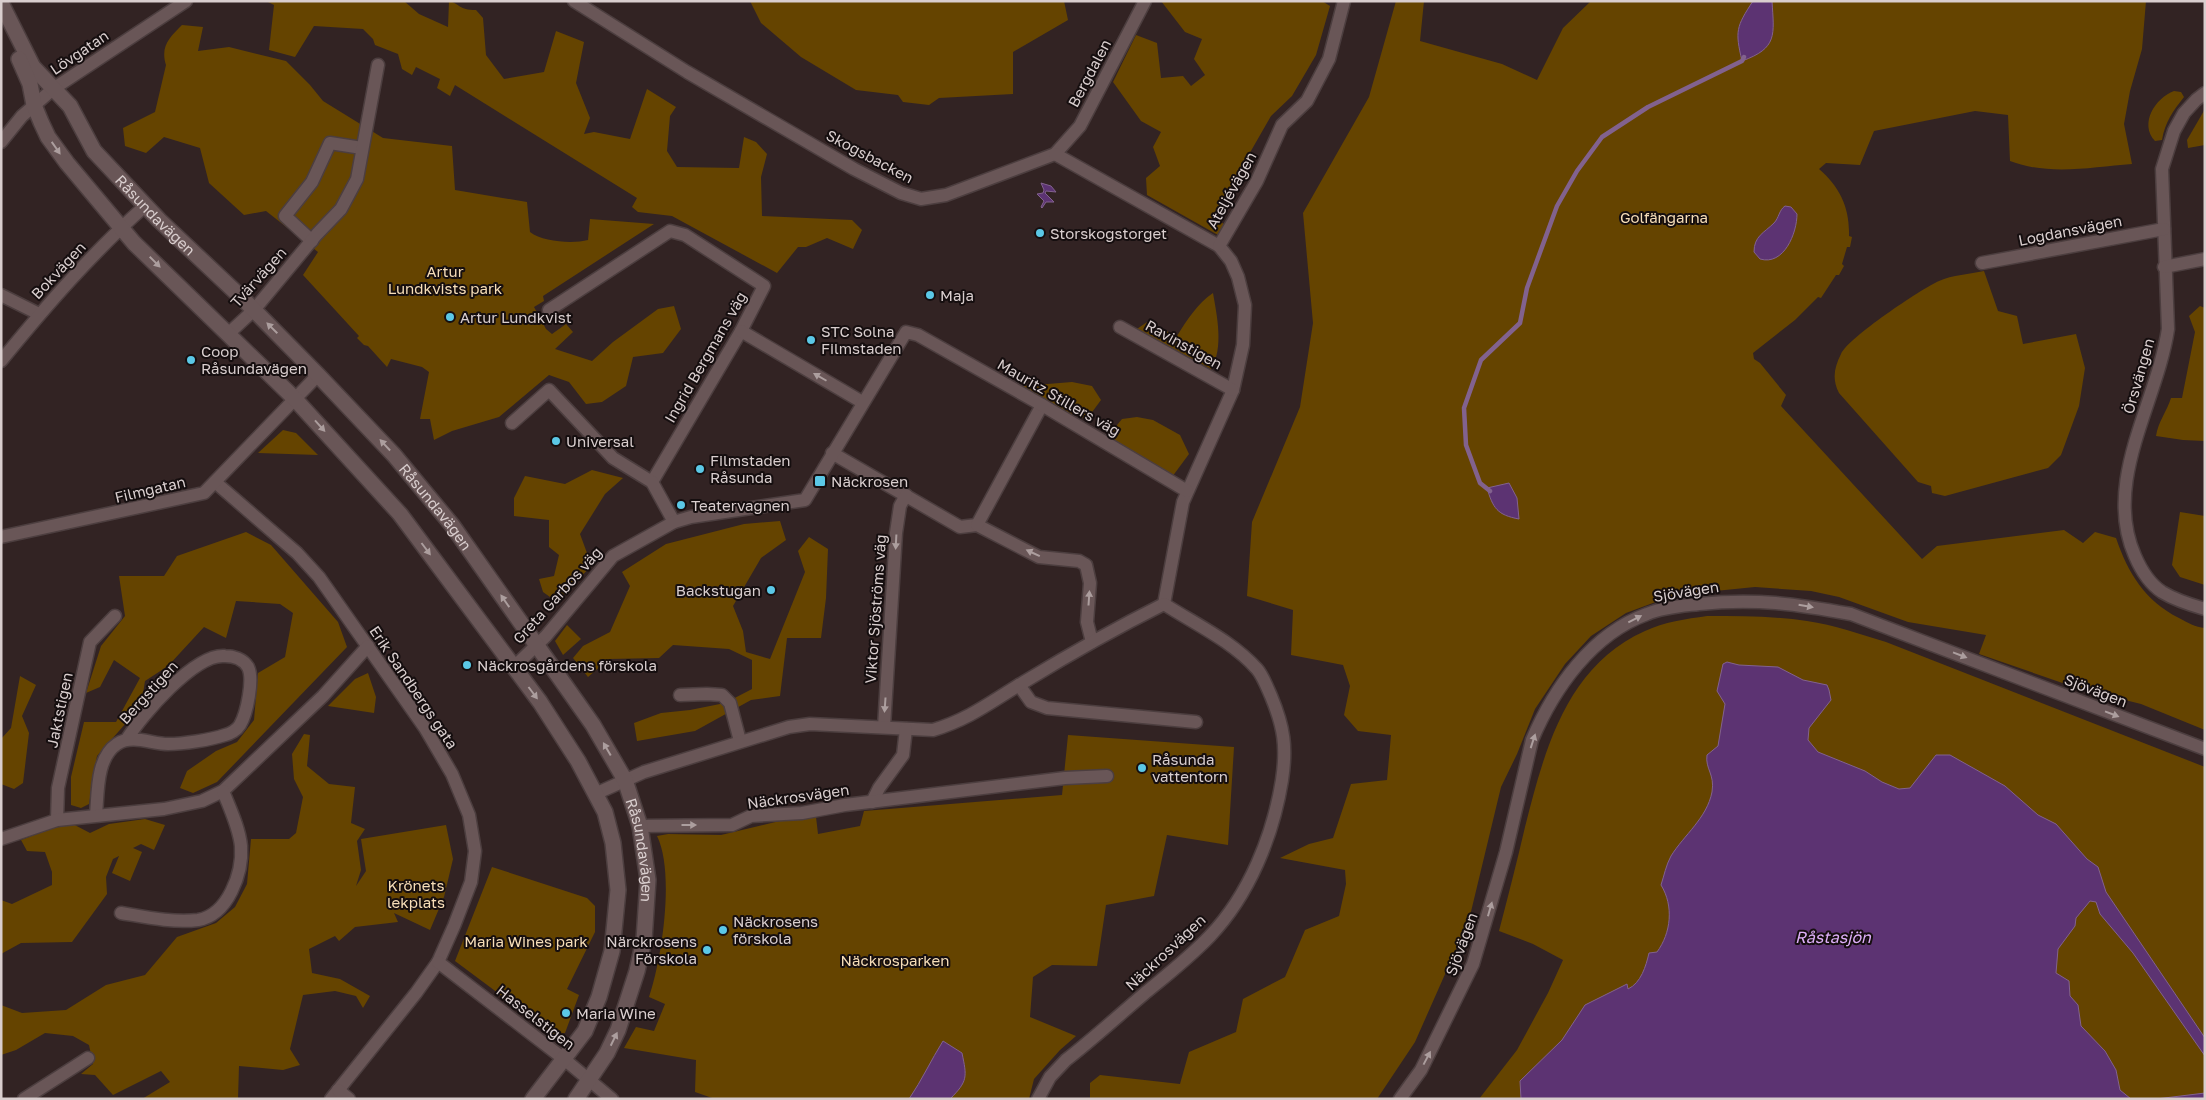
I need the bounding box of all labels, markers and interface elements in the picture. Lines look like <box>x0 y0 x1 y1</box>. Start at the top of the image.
street label: Lövgatan <box>46 26 112 78</box>
street label: Bergdalen <box>1064 36 1114 110</box>
street label: Skogsbacken <box>823 126 917 186</box>
one-way arrow <box>51 141 61 155</box>
street label: Ateljévägen <box>1202 148 1260 232</box>
street label: Råsundavägen <box>112 171 199 259</box>
park label: Golfängarna <box>1620 208 1708 226</box>
street label: Logdansvägen <box>2017 211 2123 249</box>
place label: Storskogstorget <box>1050 224 1167 242</box>
marker: Storskogstorget <box>1034 227 1046 239</box>
street label: Bokvägen <box>27 238 89 302</box>
street label: Tvärvägen <box>226 243 290 311</box>
one-way arrow <box>149 256 161 268</box>
park label: Artur Lundkvists park <box>388 262 503 297</box>
place label: Maja <box>940 286 974 304</box>
street label: Ingrid Bergmans väg <box>660 288 750 426</box>
marker: Maja <box>924 289 936 301</box>
place label: Artur Lundkvist <box>460 308 572 326</box>
marker: Artur Lundkvist <box>444 311 456 323</box>
street label: Ravinstigen <box>1142 316 1226 372</box>
one-way arrow <box>266 322 278 334</box>
place label: STC Solna Filmstaden <box>821 322 902 357</box>
marker: STC Solna Filmstaden <box>805 334 817 346</box>
street label: Örsvängen <box>2119 336 2157 416</box>
place label: Coop Råsundavägen <box>201 342 307 377</box>
marker: Coop Råsundavägen <box>185 354 197 366</box>
street label: Mauritz Stillers väg <box>994 354 1124 440</box>
one-way arrow <box>814 373 827 382</box>
one-way arrow <box>314 419 326 431</box>
place label: Universal <box>566 432 634 450</box>
marker: Universal <box>550 435 562 447</box>
one-way arrow <box>379 439 391 451</box>
place label: Filmstaden Råsunda <box>710 451 791 486</box>
street label: Råsundavägen <box>396 460 476 554</box>
marker: Filmstaden Råsunda <box>694 463 706 475</box>
street label: Filmgatan <box>113 472 187 506</box>
place label: Näckrosen <box>831 472 908 490</box>
marker: Näckrosen <box>813 474 827 488</box>
place label: Teatervagnen <box>691 496 790 514</box>
marker: Teatervagnen <box>675 499 687 511</box>
street label: Viktor Sjöströms väg <box>861 534 889 684</box>
one-way arrow <box>891 535 899 551</box>
one-way arrow <box>421 542 431 556</box>
street label: Greta Garbos väg <box>509 543 605 647</box>
one-way arrow <box>1026 549 1040 557</box>
street label: Sjövägen <box>1652 577 1720 605</box>
place label: Backstugan <box>676 581 761 599</box>
marker: Backstugan <box>765 584 777 596</box>
one-way arrow <box>1085 589 1093 605</box>
one-way arrow <box>500 594 510 608</box>
one-way arrow <box>1798 603 1814 611</box>
one-way arrow <box>1628 615 1642 623</box>
street label: Erik Sandbergs gata <box>366 622 462 752</box>
one-way arrow <box>1953 651 1968 659</box>
place label: Näckrosgårdens förskola <box>477 656 657 674</box>
street label: Bergstigen <box>115 657 181 727</box>
marker: Näckrosgårdens förskola <box>461 659 473 671</box>
street label: Sjövägen <box>2062 670 2130 710</box>
street label: Jaktstigen <box>42 671 76 749</box>
one-way arrow <box>528 686 538 700</box>
one-way arrow <box>881 697 889 713</box>
one-way arrow <box>2104 711 2119 718</box>
one-way arrow <box>1530 733 1537 748</box>
one-way arrow <box>603 743 612 756</box>
place label: Råsunda vattentorn <box>1152 750 1228 785</box>
marker: Råsunda vattentorn <box>1136 762 1148 774</box>
street label: Näckrosvägen <box>746 780 850 812</box>
street label: Råsundavägen <box>622 795 658 903</box>
one-way arrow <box>681 821 697 829</box>
park label: Krönets lekplats <box>387 876 445 911</box>
one-way arrow <box>1487 901 1495 916</box>
street label: Näckrosvägen <box>1121 910 1209 994</box>
street label: Sjövägen <box>1441 910 1481 978</box>
place label: Näckrosens förskola <box>733 912 818 947</box>
marker: Näckrosens förskola <box>717 924 729 936</box>
water label: Råstasjön <box>1795 927 1872 947</box>
park label: Maria Wines park <box>464 932 588 950</box>
place label: Närckrosens Förskola <box>606 932 697 967</box>
marker: Närckrosens Förskola <box>701 944 713 956</box>
park label: Näckrosparken <box>841 951 949 969</box>
street label: Hasselstigen <box>493 981 579 1053</box>
place label: Maria Wine <box>576 1004 656 1022</box>
marker: Maria Wine <box>560 1007 572 1019</box>
one-way arrow <box>610 1032 618 1046</box>
one-way arrow <box>1423 1051 1431 1065</box>

